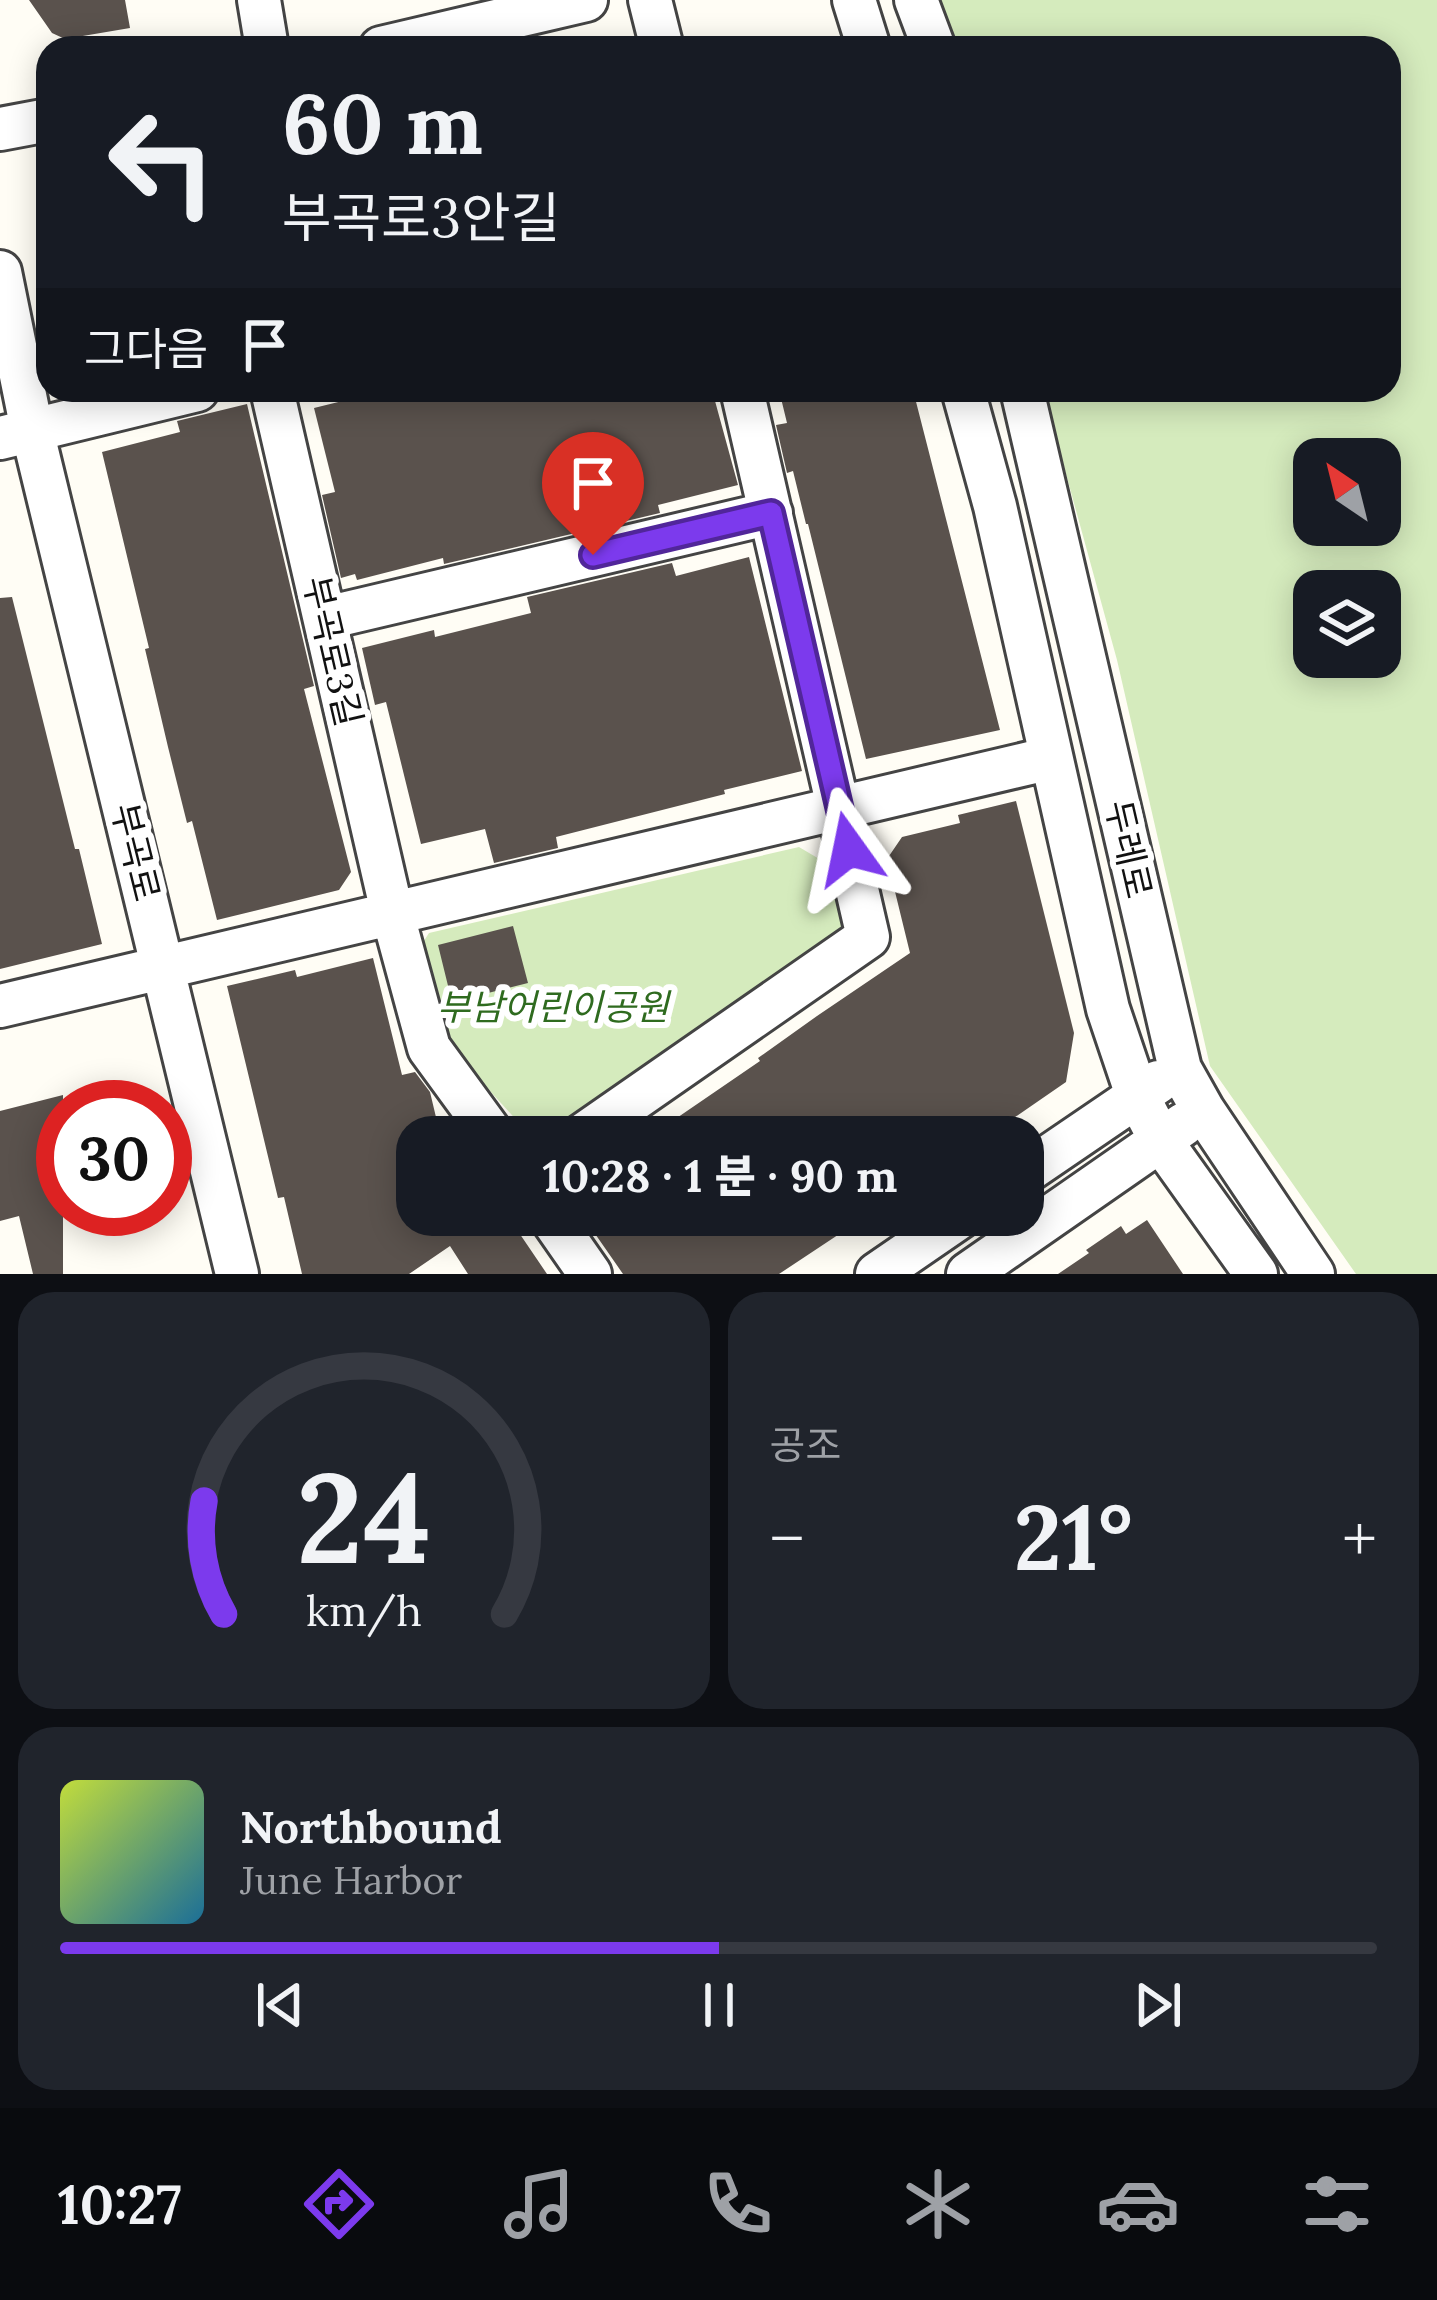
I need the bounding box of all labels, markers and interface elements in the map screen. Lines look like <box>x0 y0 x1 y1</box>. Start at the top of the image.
text: 60 m <box>282 69 483 177</box>
icon: left <box>84 84 240 240</box>
text: 부곡로3안길 <box>282 183 560 252</box>
icon: arrive <box>232 312 298 378</box>
text: 그다음 <box>84 320 208 377</box>
pin <box>542 432 644 555</box>
north arrow <box>1293 438 1401 546</box>
map controls <box>1293 438 1401 678</box>
icon: arrive <box>560 450 626 516</box>
button: layers <box>1293 570 1401 678</box>
street label: 부곡로3길 <box>293 572 373 730</box>
position arrow <box>786 786 912 912</box>
street label: 두레로 <box>1095 795 1163 903</box>
street label: 부곡로 <box>102 798 170 906</box>
park label: 부남어린이공원 <box>437 984 672 1030</box>
speed limit sign: 30 <box>36 1080 192 1236</box>
text: 10:28 · 1 분 · 90 m <box>543 1147 897 1204</box>
text: 공조 <box>770 1420 841 1470</box>
text: 24 <box>296 1437 431 1597</box>
text: 21° <box>1014 1479 1133 1595</box>
text: − <box>770 1496 804 1580</box>
text: + <box>1342 1496 1377 1580</box>
text: km/h <box>306 1582 422 1637</box>
text: Northbound <box>240 1798 502 1855</box>
text: June Harbor <box>240 1855 462 1905</box>
icon: previous <box>247 1972 313 2038</box>
icon: pause <box>686 1972 752 2038</box>
icon: next <box>1125 1972 1191 2038</box>
icon: directions <box>297 2162 381 2246</box>
icon: music <box>497 2162 581 2246</box>
icon: phone <box>696 2162 780 2246</box>
icon: climate <box>896 2162 980 2246</box>
icon: car <box>1096 2162 1180 2246</box>
icon: filters <box>1295 2162 1379 2246</box>
text: 10:27 <box>58 2170 182 2239</box>

